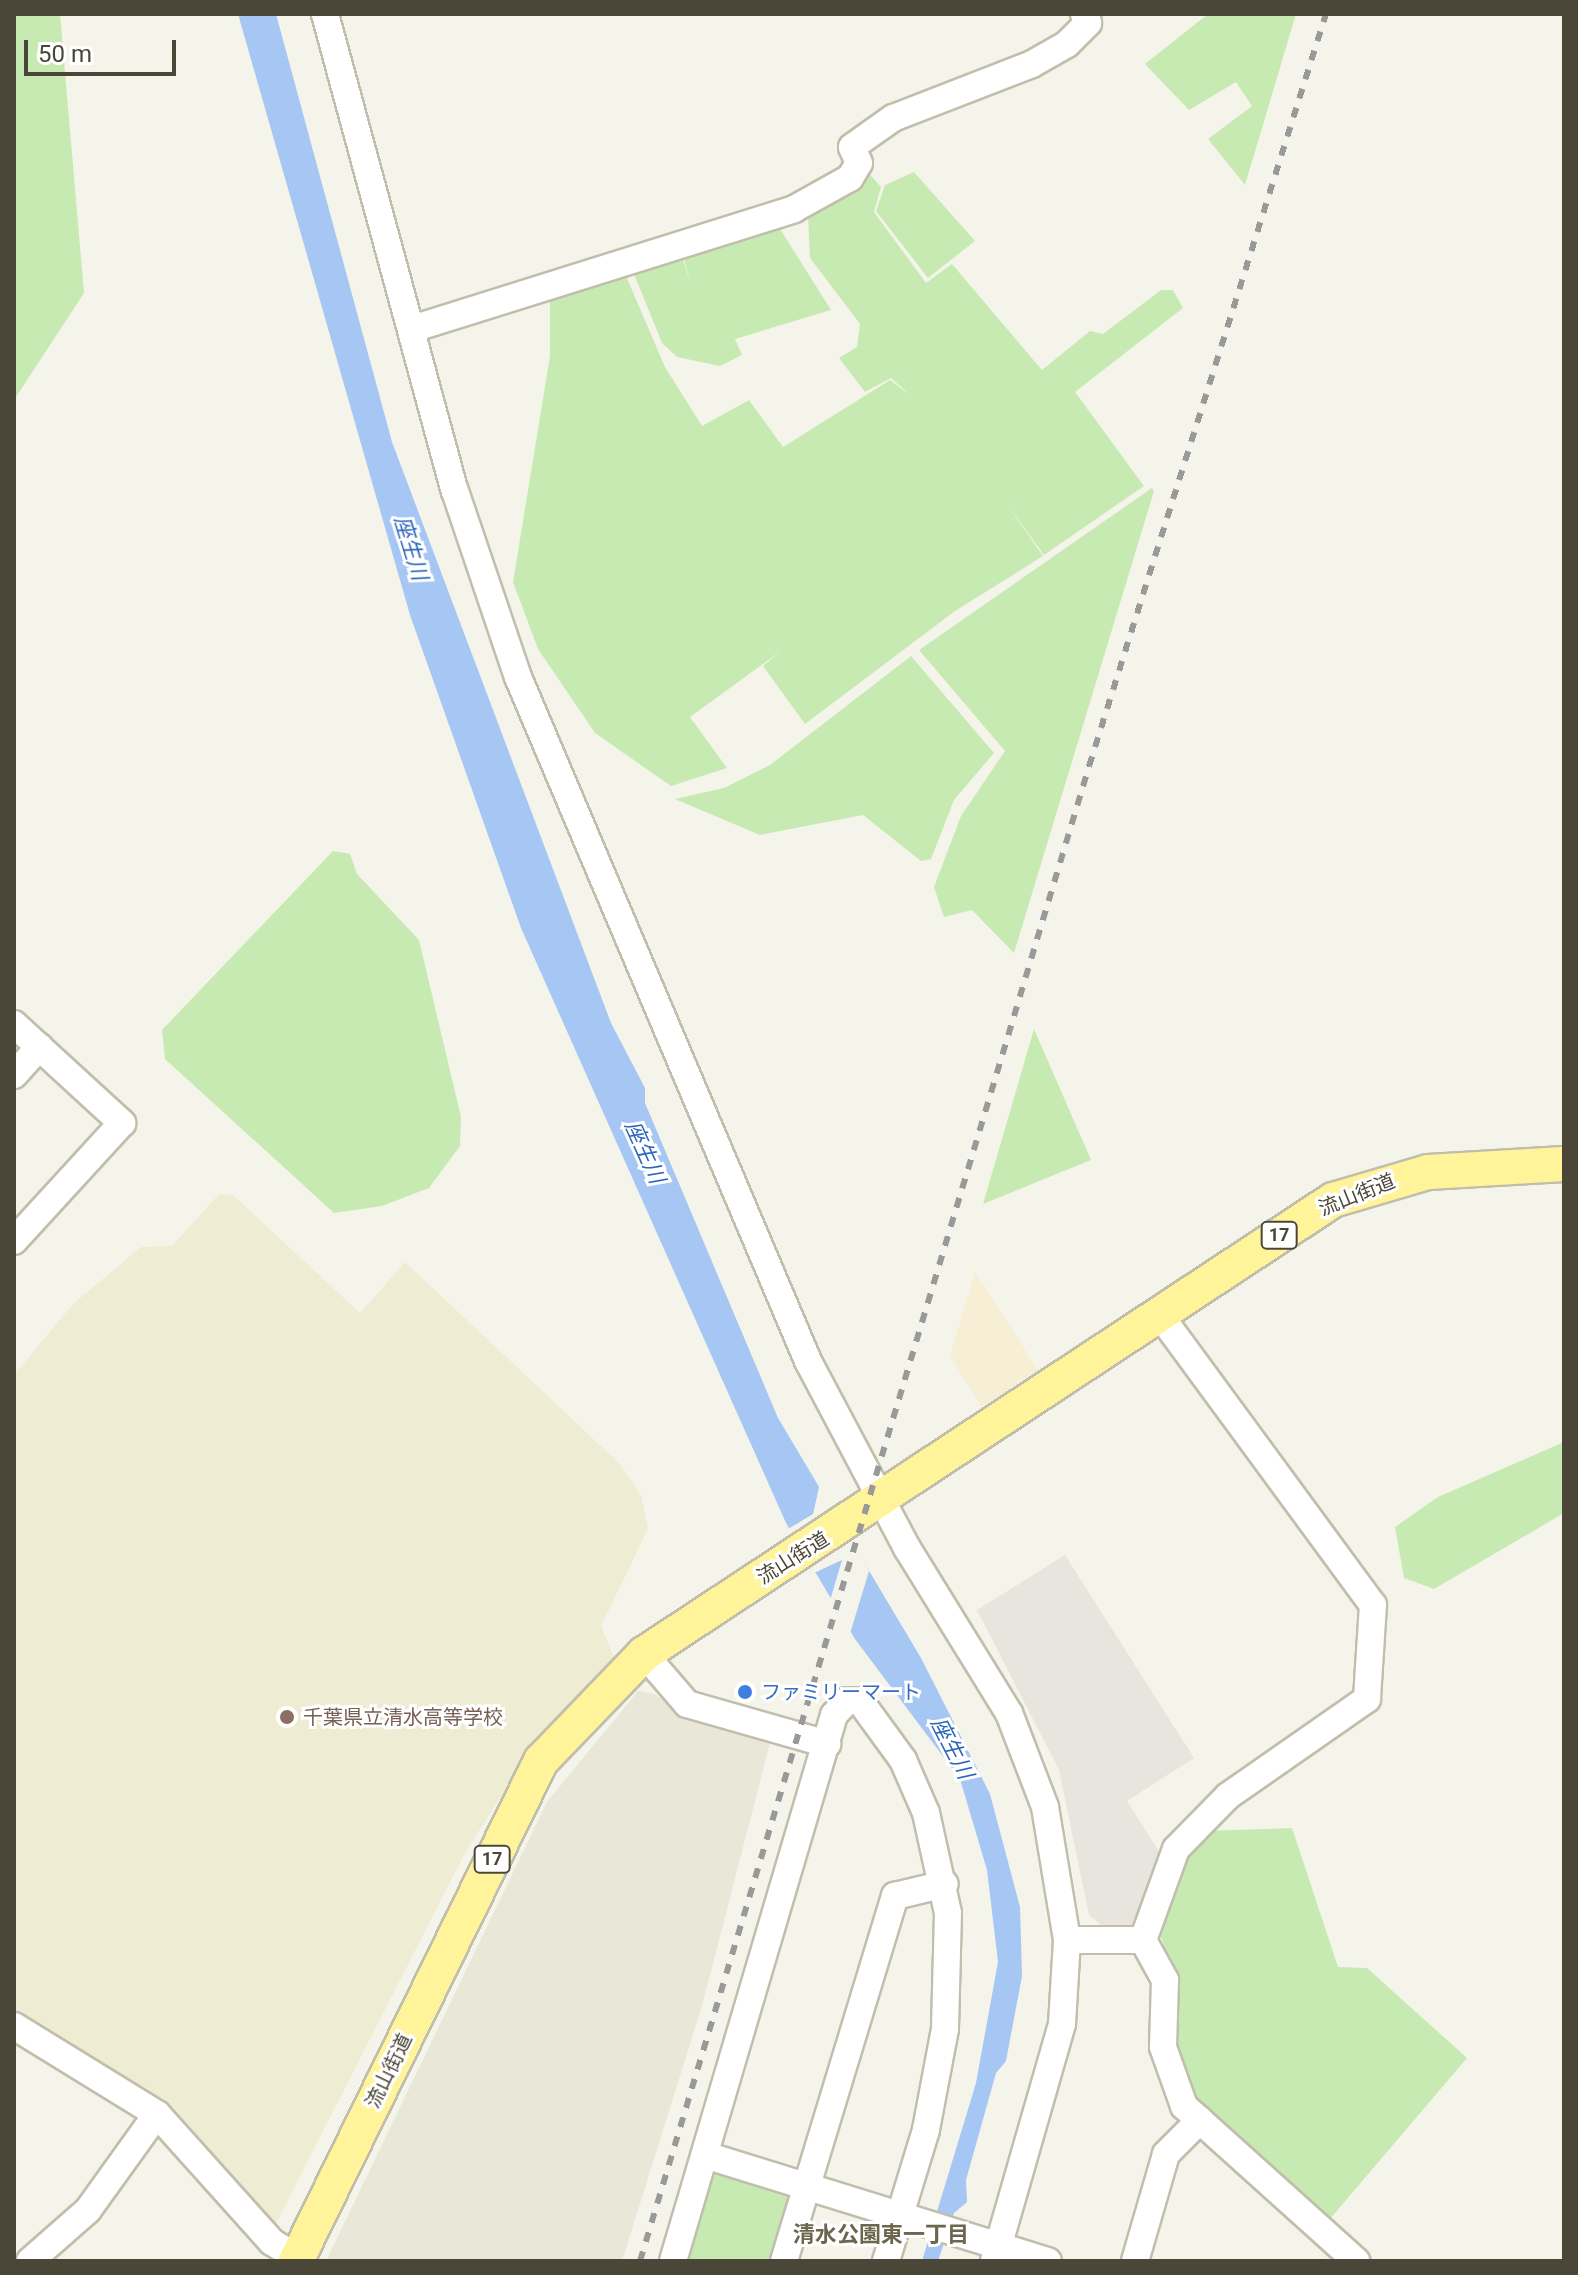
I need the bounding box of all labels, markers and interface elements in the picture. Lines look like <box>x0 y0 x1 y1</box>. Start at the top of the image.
scale bar <box>28 24 180 74</box>
text: 50 m <box>38 40 92 68</box>
water label: 座生川 <box>389 513 433 583</box>
water label: 座生川 <box>620 1116 670 1188</box>
street label: 流山街道 <box>1315 1169 1399 1221</box>
road number: 17 <box>1259 1221 1299 1249</box>
street label: 流山街道 <box>753 1527 833 1589</box>
place label: ファミリーマート <box>761 1680 921 1704</box>
marker: ファミリーマート <box>736 1683 754 1701</box>
place label: 千葉県立清水高等学校 <box>303 1705 503 1729</box>
marker: 千葉県立清水高等学校 <box>278 1708 296 1726</box>
water label: 座生川 <box>925 1713 979 1783</box>
road number: 17 <box>472 1845 512 1873</box>
street label: 流山街道 <box>361 2030 417 2112</box>
district label: 清水公園東一丁目 <box>793 2222 969 2248</box>

